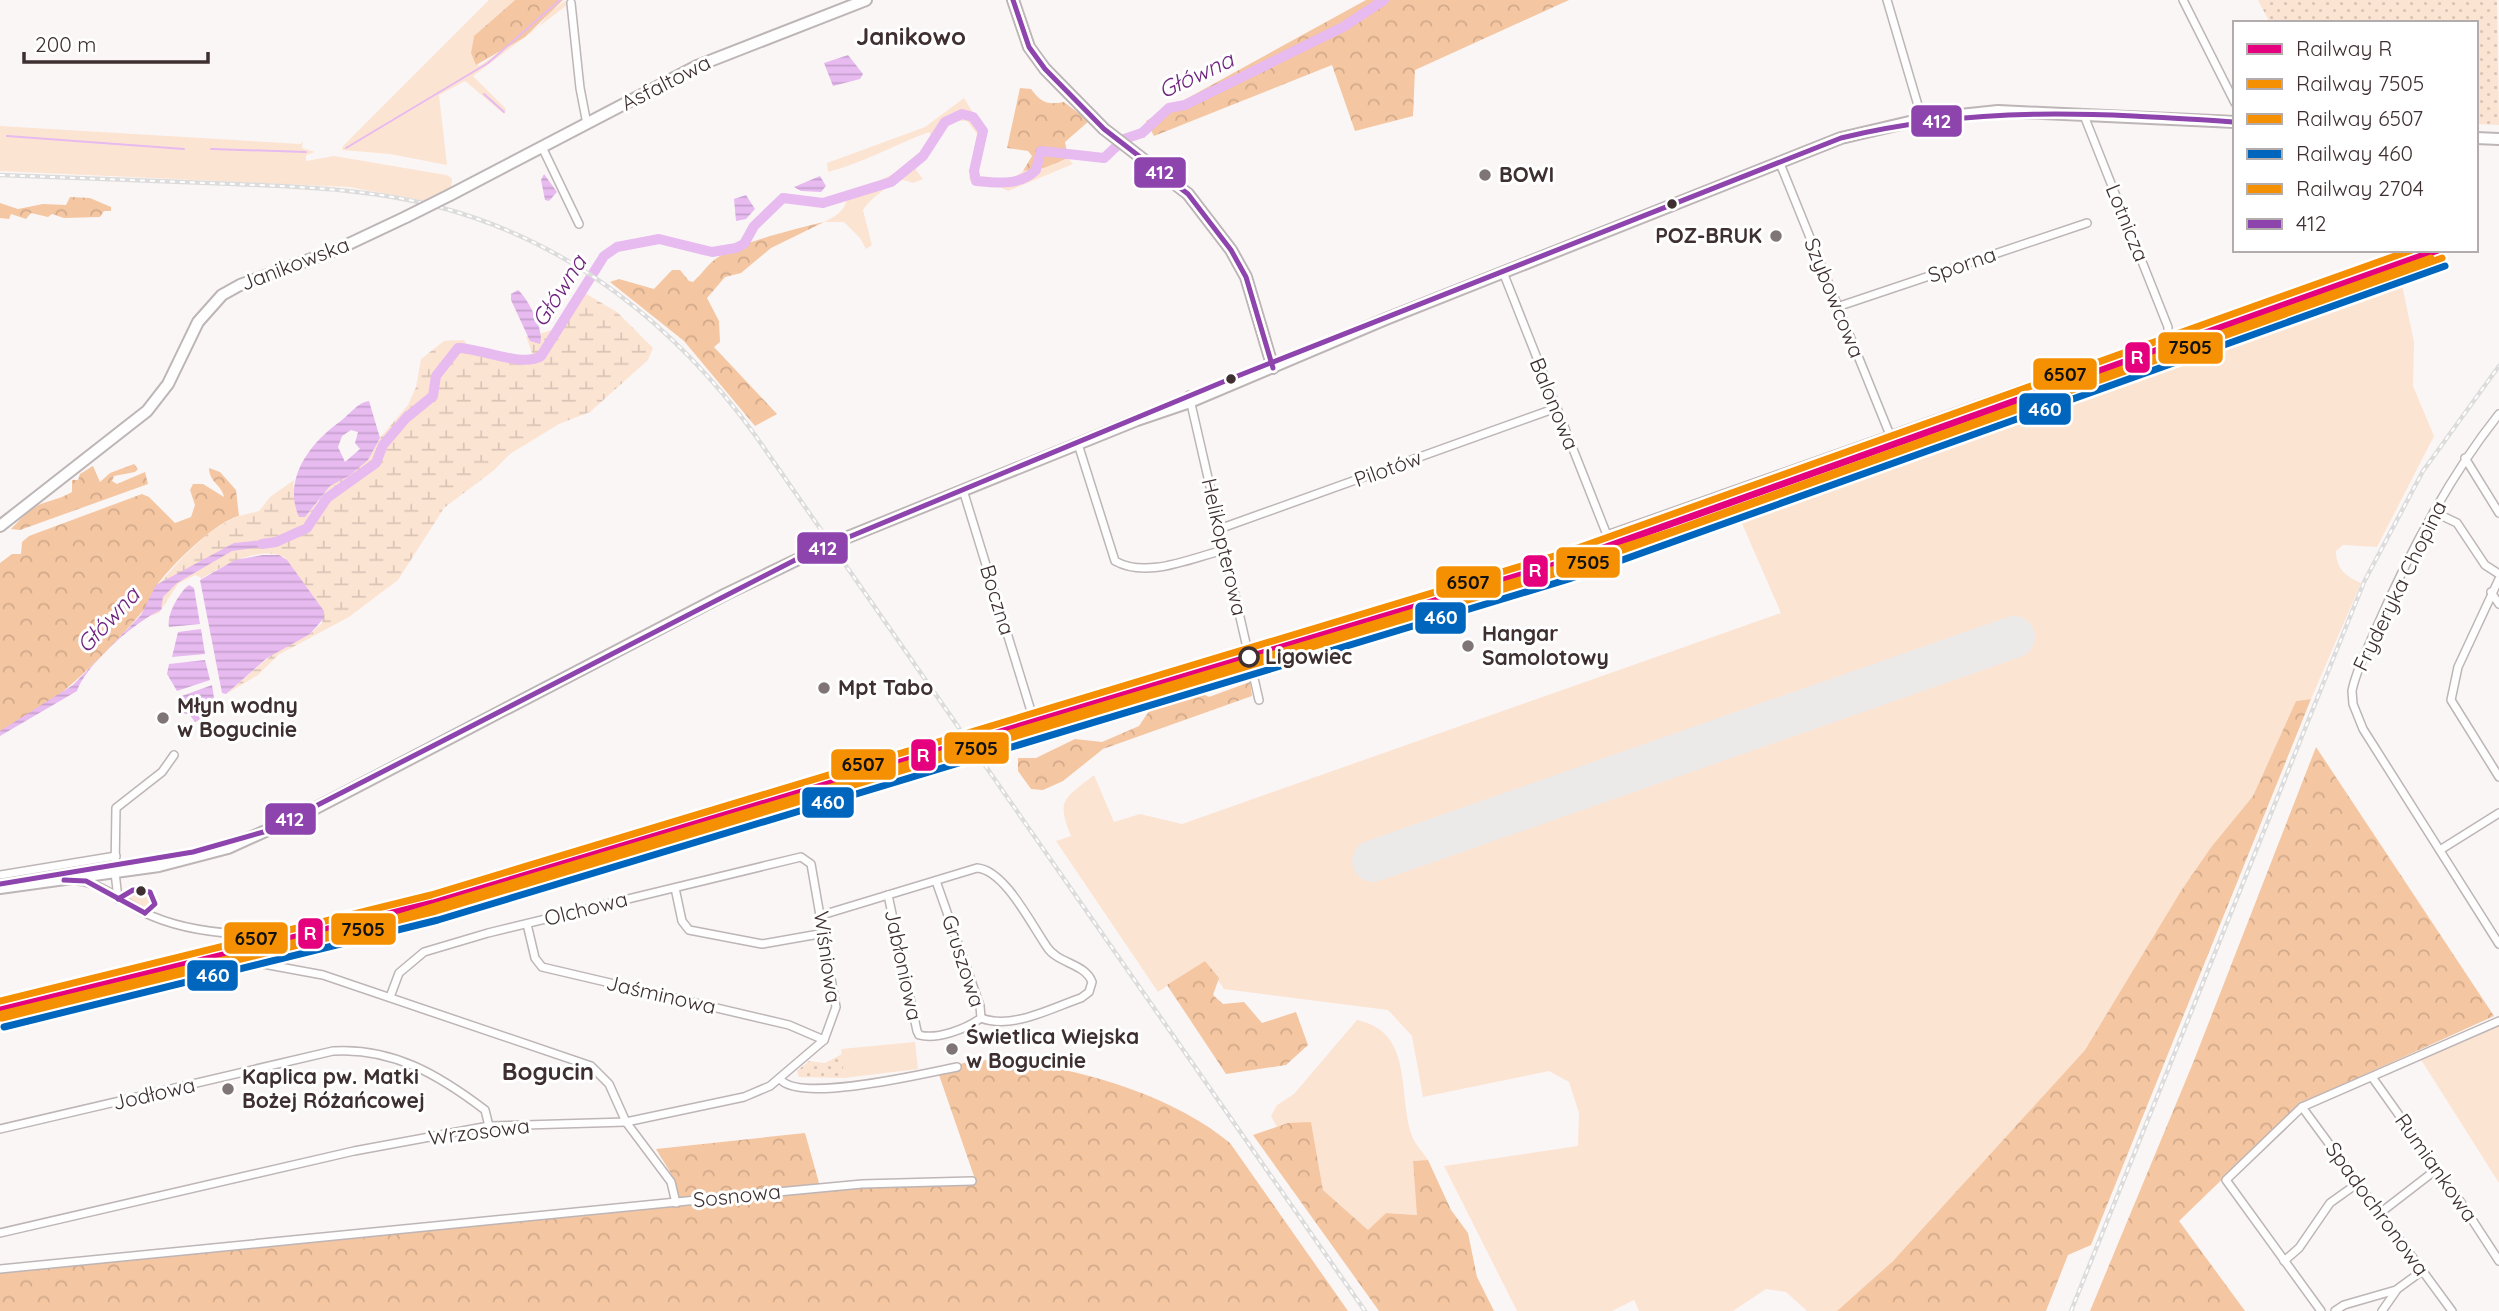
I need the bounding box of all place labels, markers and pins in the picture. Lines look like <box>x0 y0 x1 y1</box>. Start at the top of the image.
place label: BOWI <box>1499 161 1554 187</box>
marker: BOWI <box>1477 167 1493 183</box>
unlabelled marker <box>1665 197 1679 211</box>
place label: POZ-BRUK <box>1655 222 1762 248</box>
marker: POZ-BRUK <box>1768 228 1784 244</box>
unlabelled marker <box>1224 372 1238 386</box>
place label: Hangar Samolotowy <box>1482 620 1609 670</box>
marker: Hangar Samolotowy <box>1460 638 1476 654</box>
place label: Ligowiec <box>1265 643 1352 669</box>
marker: Ligowiec <box>1239 647 1259 667</box>
place label: Mpt Tabo <box>838 674 933 700</box>
marker: Mpt Tabo <box>816 680 832 696</box>
place label: Młyn wodny w Bogucinie <box>177 692 298 742</box>
marker: Młyn wodny w Bogucinie <box>155 710 171 726</box>
unlabelled marker <box>134 884 148 898</box>
place label: Świetlica Wiejska w Bogucinie <box>966 1023 1139 1073</box>
marker: Świetlica Wiejska w Bogucinie <box>944 1041 960 1057</box>
place label: Kaplica pw. Matki Bożej Różańcowej <box>242 1063 425 1113</box>
marker: Kaplica pw. Matki Bożej Różańcowej <box>220 1081 236 1097</box>

